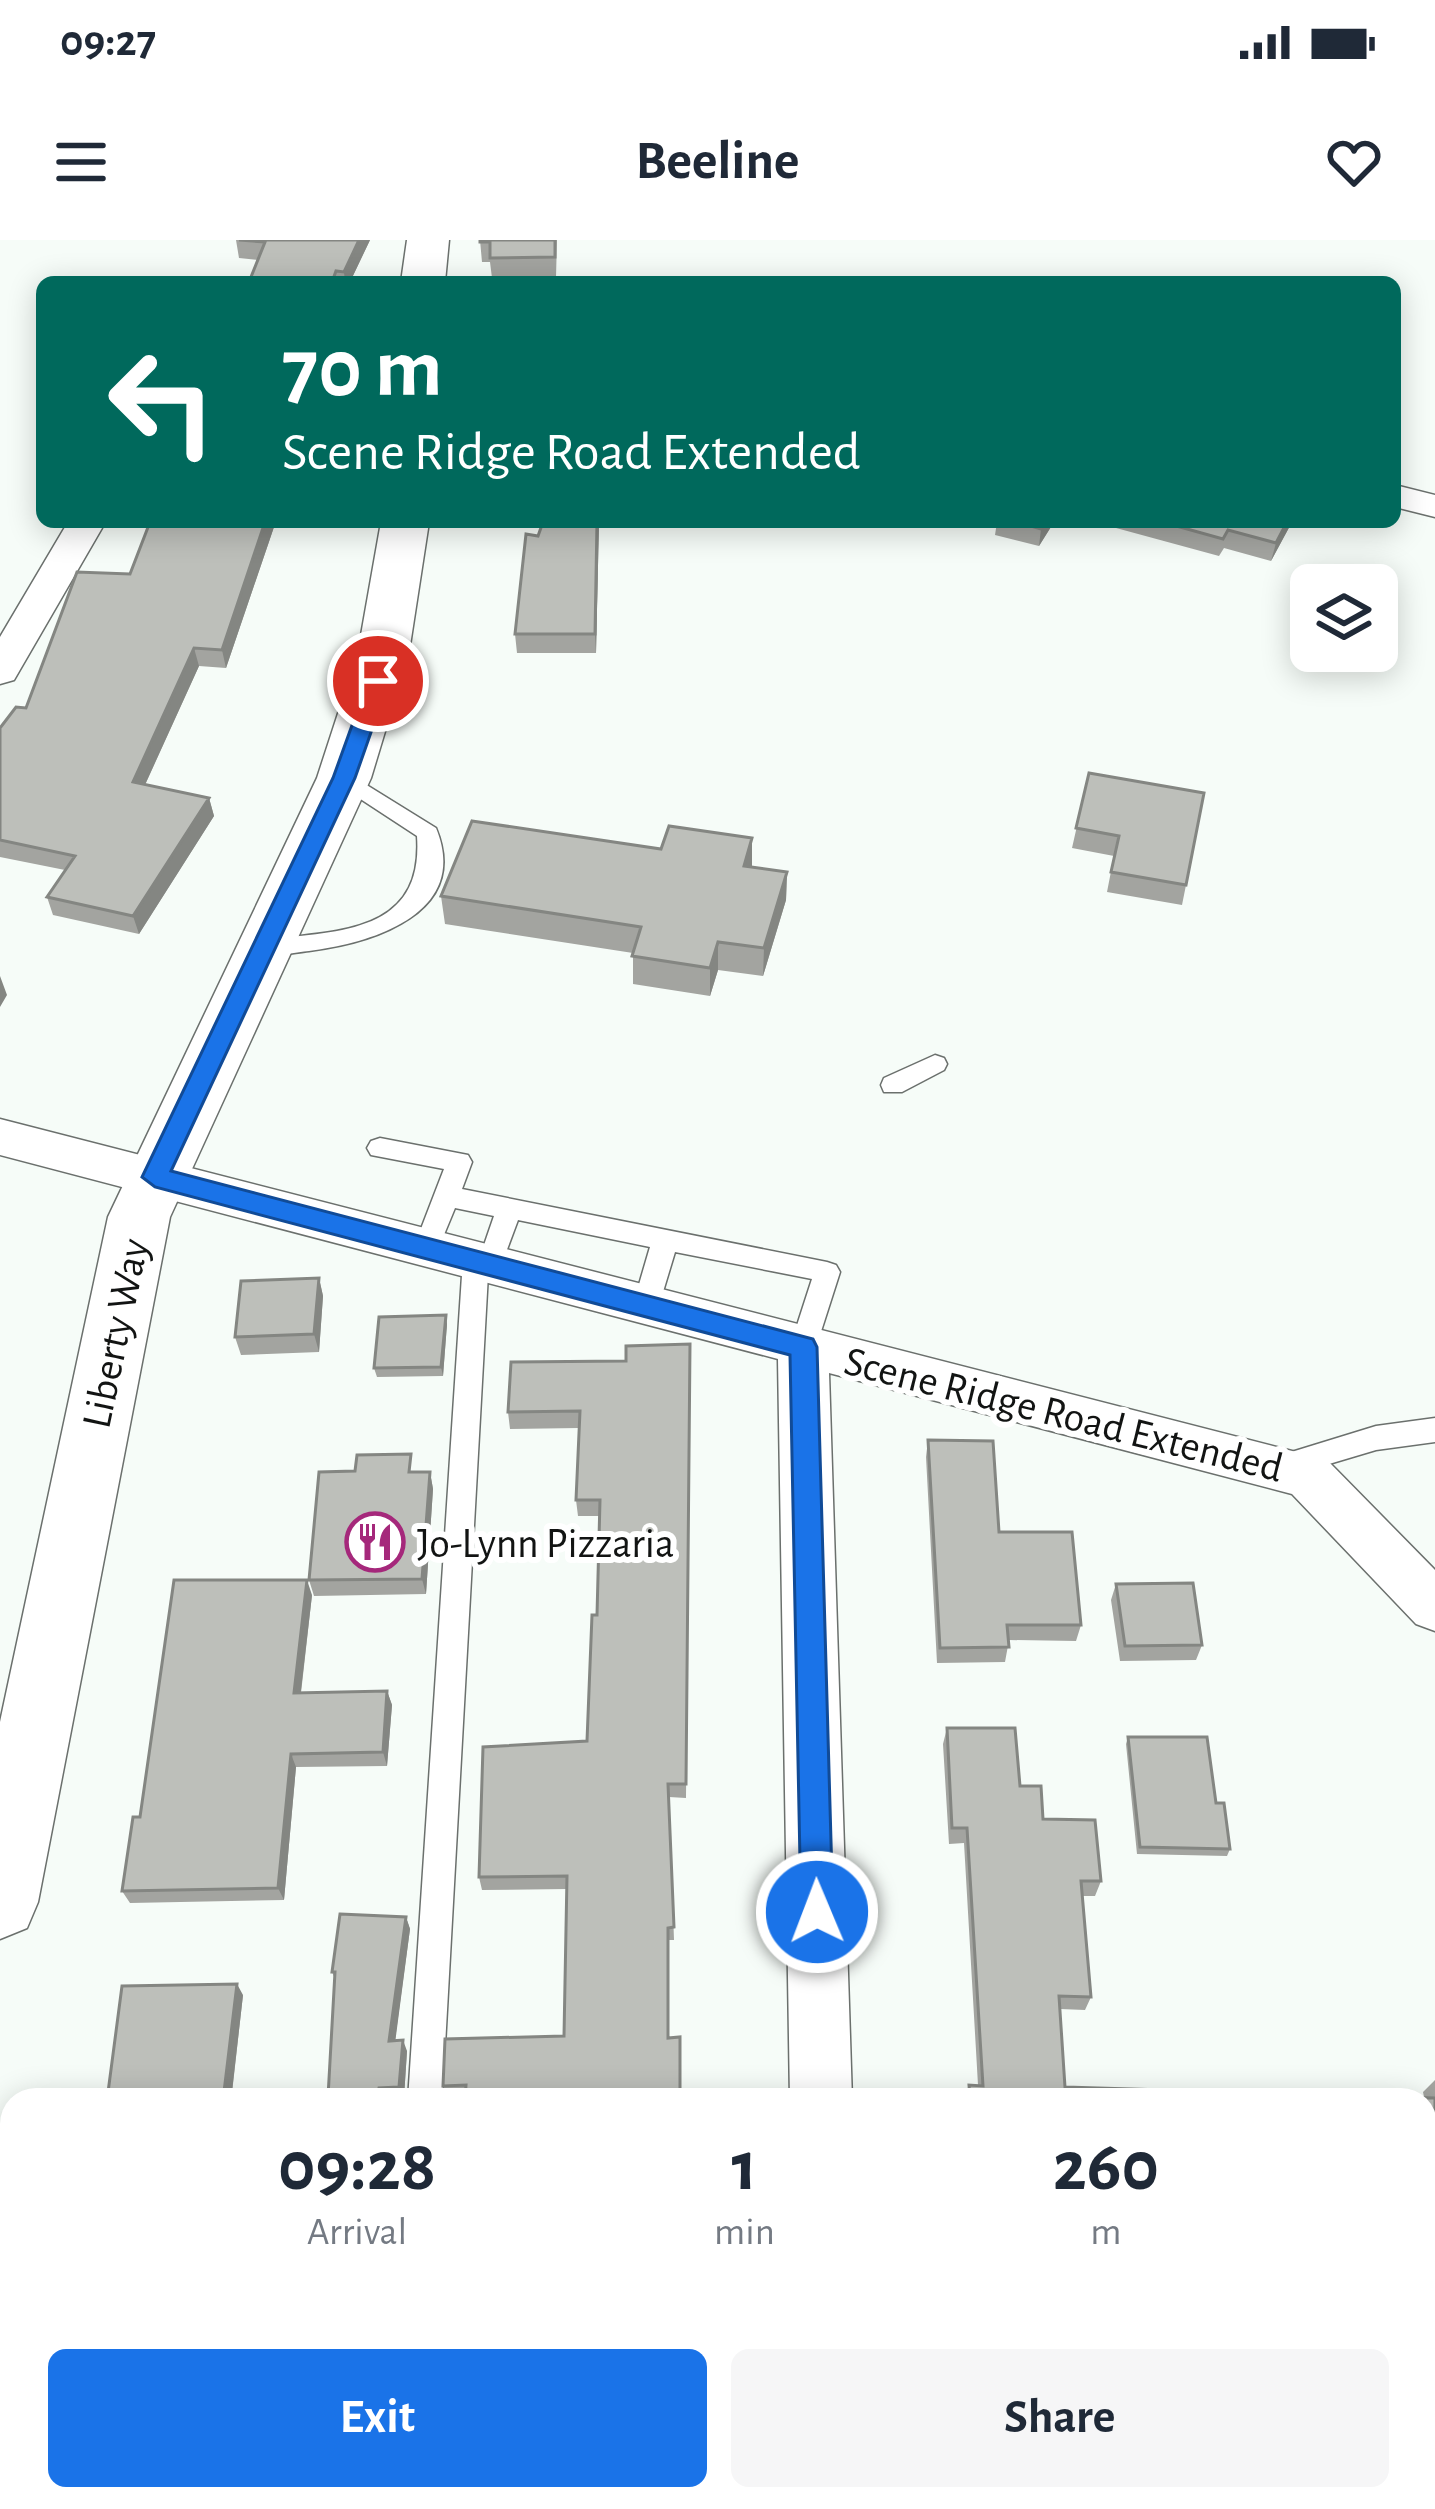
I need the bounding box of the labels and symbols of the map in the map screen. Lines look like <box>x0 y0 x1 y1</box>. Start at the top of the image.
pin <box>327 630 429 732</box>
street label: Liberty Way <box>75 1235 157 1432</box>
street label: Scene Ridge Road Extended <box>840 1340 1287 1490</box>
restaurant icon: Jo-Lynn Pizzaria <box>344 1511 406 1573</box>
place label: Jo-Lynn Pizzaria <box>417 1523 674 1565</box>
position arrow <box>754 1849 880 1975</box>

